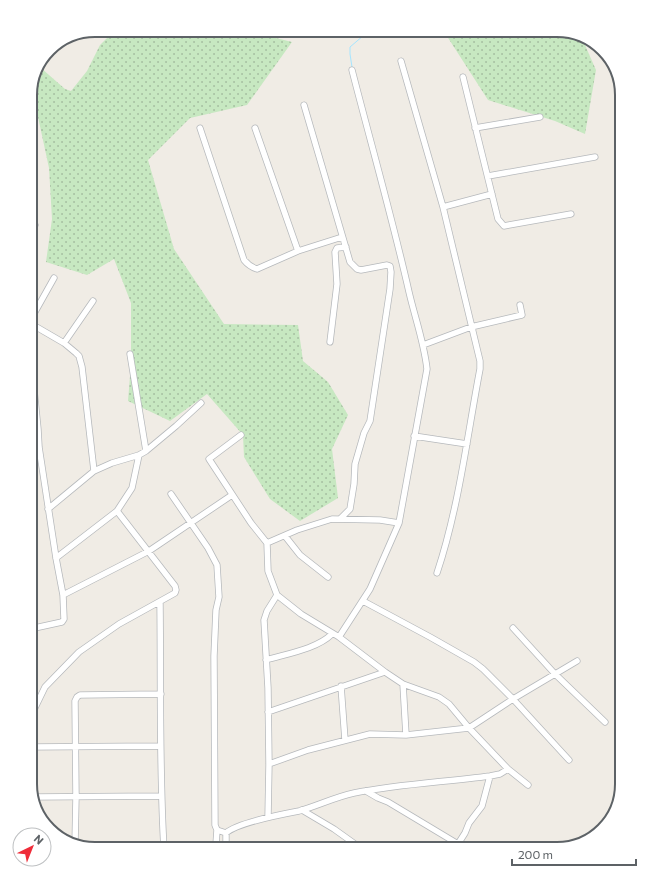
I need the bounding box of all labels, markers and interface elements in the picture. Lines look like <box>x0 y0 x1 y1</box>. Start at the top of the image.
north arrow <box>12 827 52 867</box>
text: N <box>32 832 47 847</box>
scale bar <box>512 841 636 867</box>
text: 200 m <box>518 847 553 861</box>

